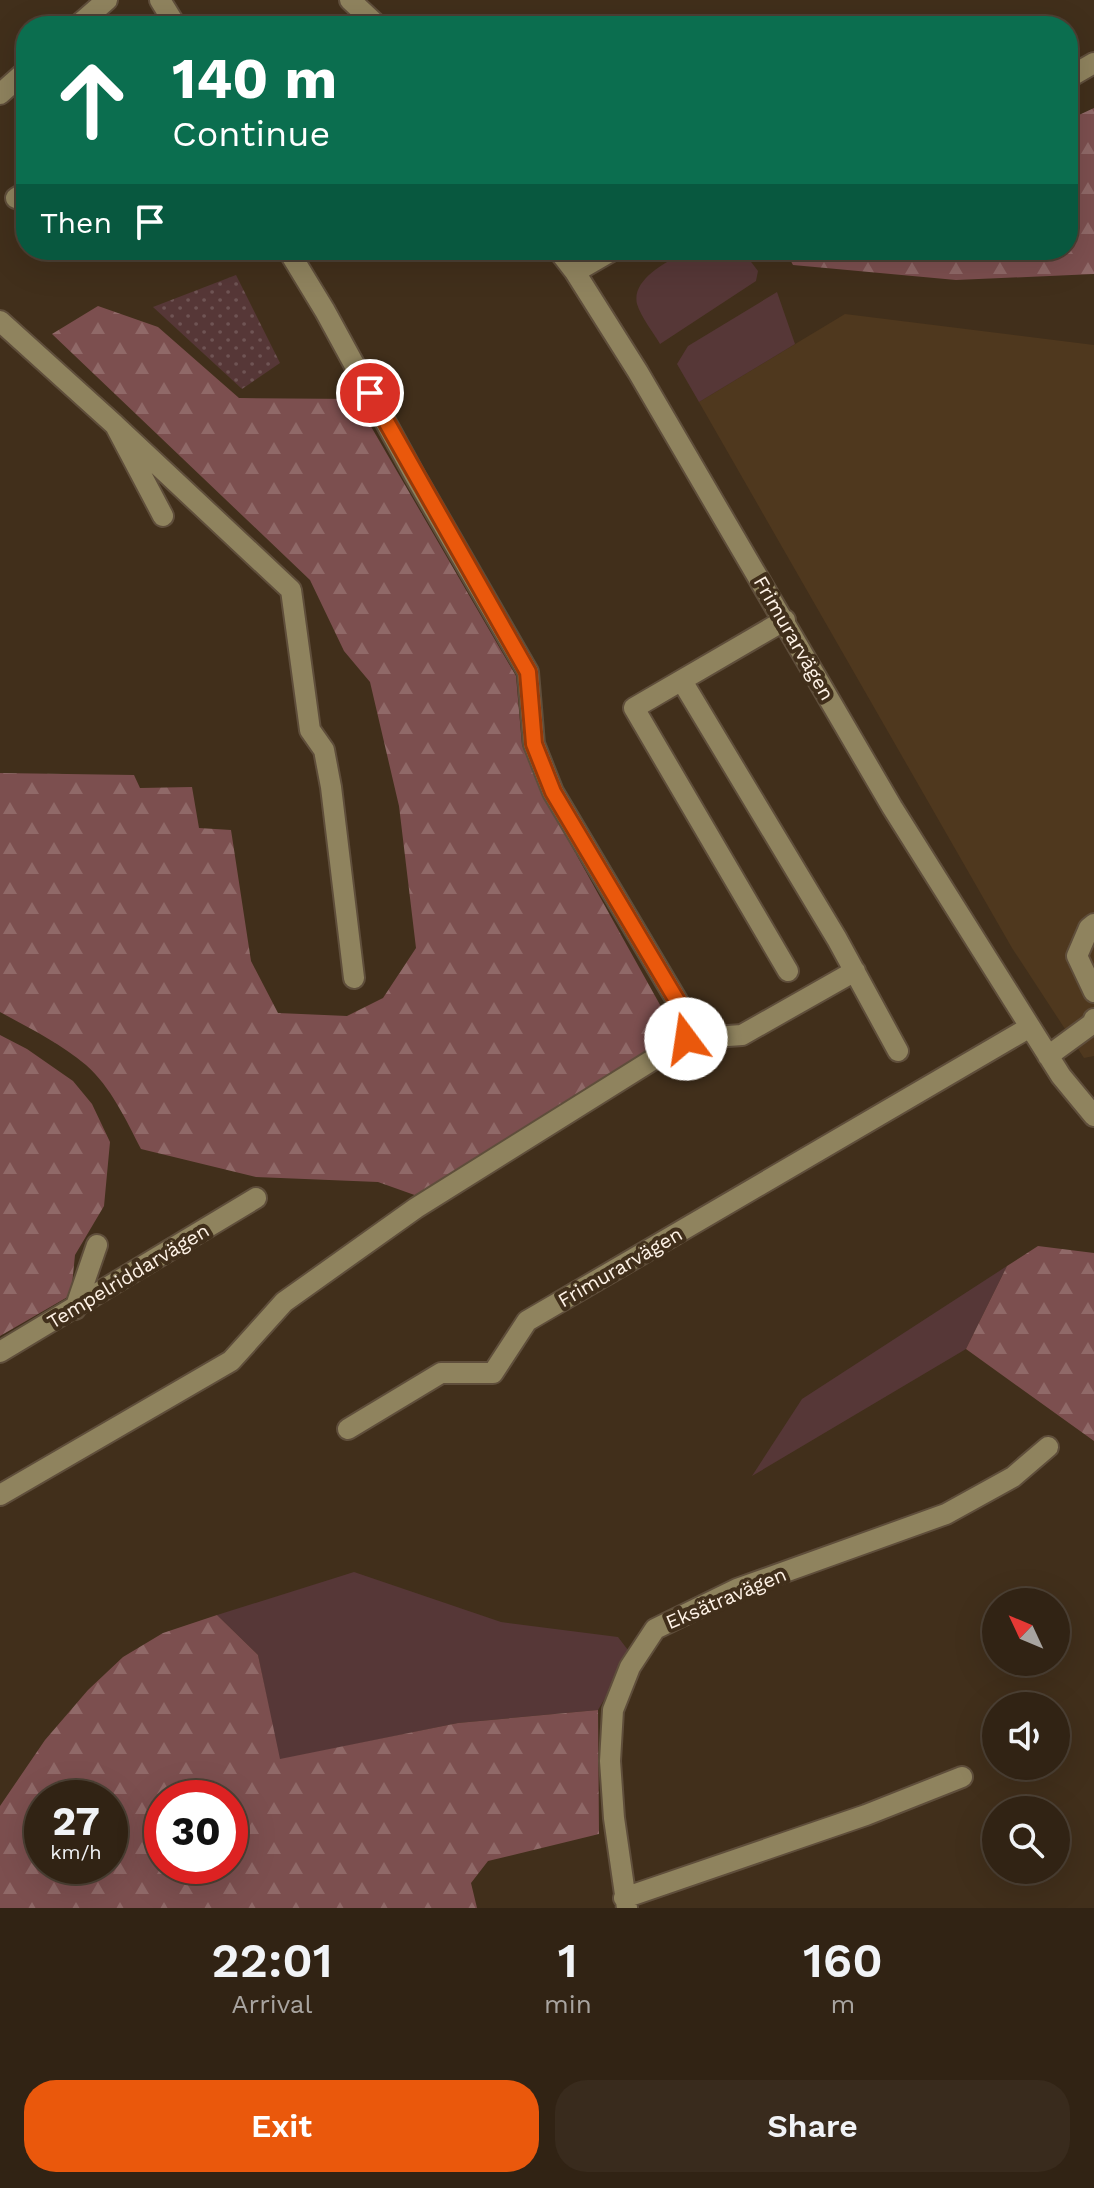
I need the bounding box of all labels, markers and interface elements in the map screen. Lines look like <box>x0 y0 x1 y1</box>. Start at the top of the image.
text: 140 m <box>172 46 337 112</box>
icon: ahead <box>40 48 144 152</box>
text: Continue <box>172 113 330 155</box>
icon: arrive <box>128 200 172 244</box>
text: Then <box>40 205 112 240</box>
pin <box>336 359 404 427</box>
icon: arrive <box>348 371 392 415</box>
street label: Frimurarvägen <box>749 572 839 704</box>
position arrow <box>644 997 728 1081</box>
street label: Tempelriddarvägen <box>43 1218 213 1334</box>
street label: Frimurarvägen <box>554 1222 686 1312</box>
street label: Eksätravägen <box>662 1562 790 1634</box>
north arrow <box>982 1588 1070 1676</box>
map controls <box>982 1588 1070 1884</box>
button: sound <box>982 1692 1070 1780</box>
speed limit sign: 30 <box>144 1780 248 1884</box>
button: search <box>982 1796 1070 1884</box>
text: 27 <box>52 1798 100 1845</box>
text: km/h <box>50 1840 102 1864</box>
text: 22:01 <box>211 1932 333 1989</box>
text: 1 <box>558 1932 578 1989</box>
text: 160 <box>803 1932 883 1989</box>
text: Arrival <box>231 1989 313 2019</box>
text: min <box>544 1989 592 2019</box>
text: m <box>830 1989 855 2019</box>
button: Exit <box>24 2080 539 2172</box>
button: Share <box>555 2080 1070 2172</box>

